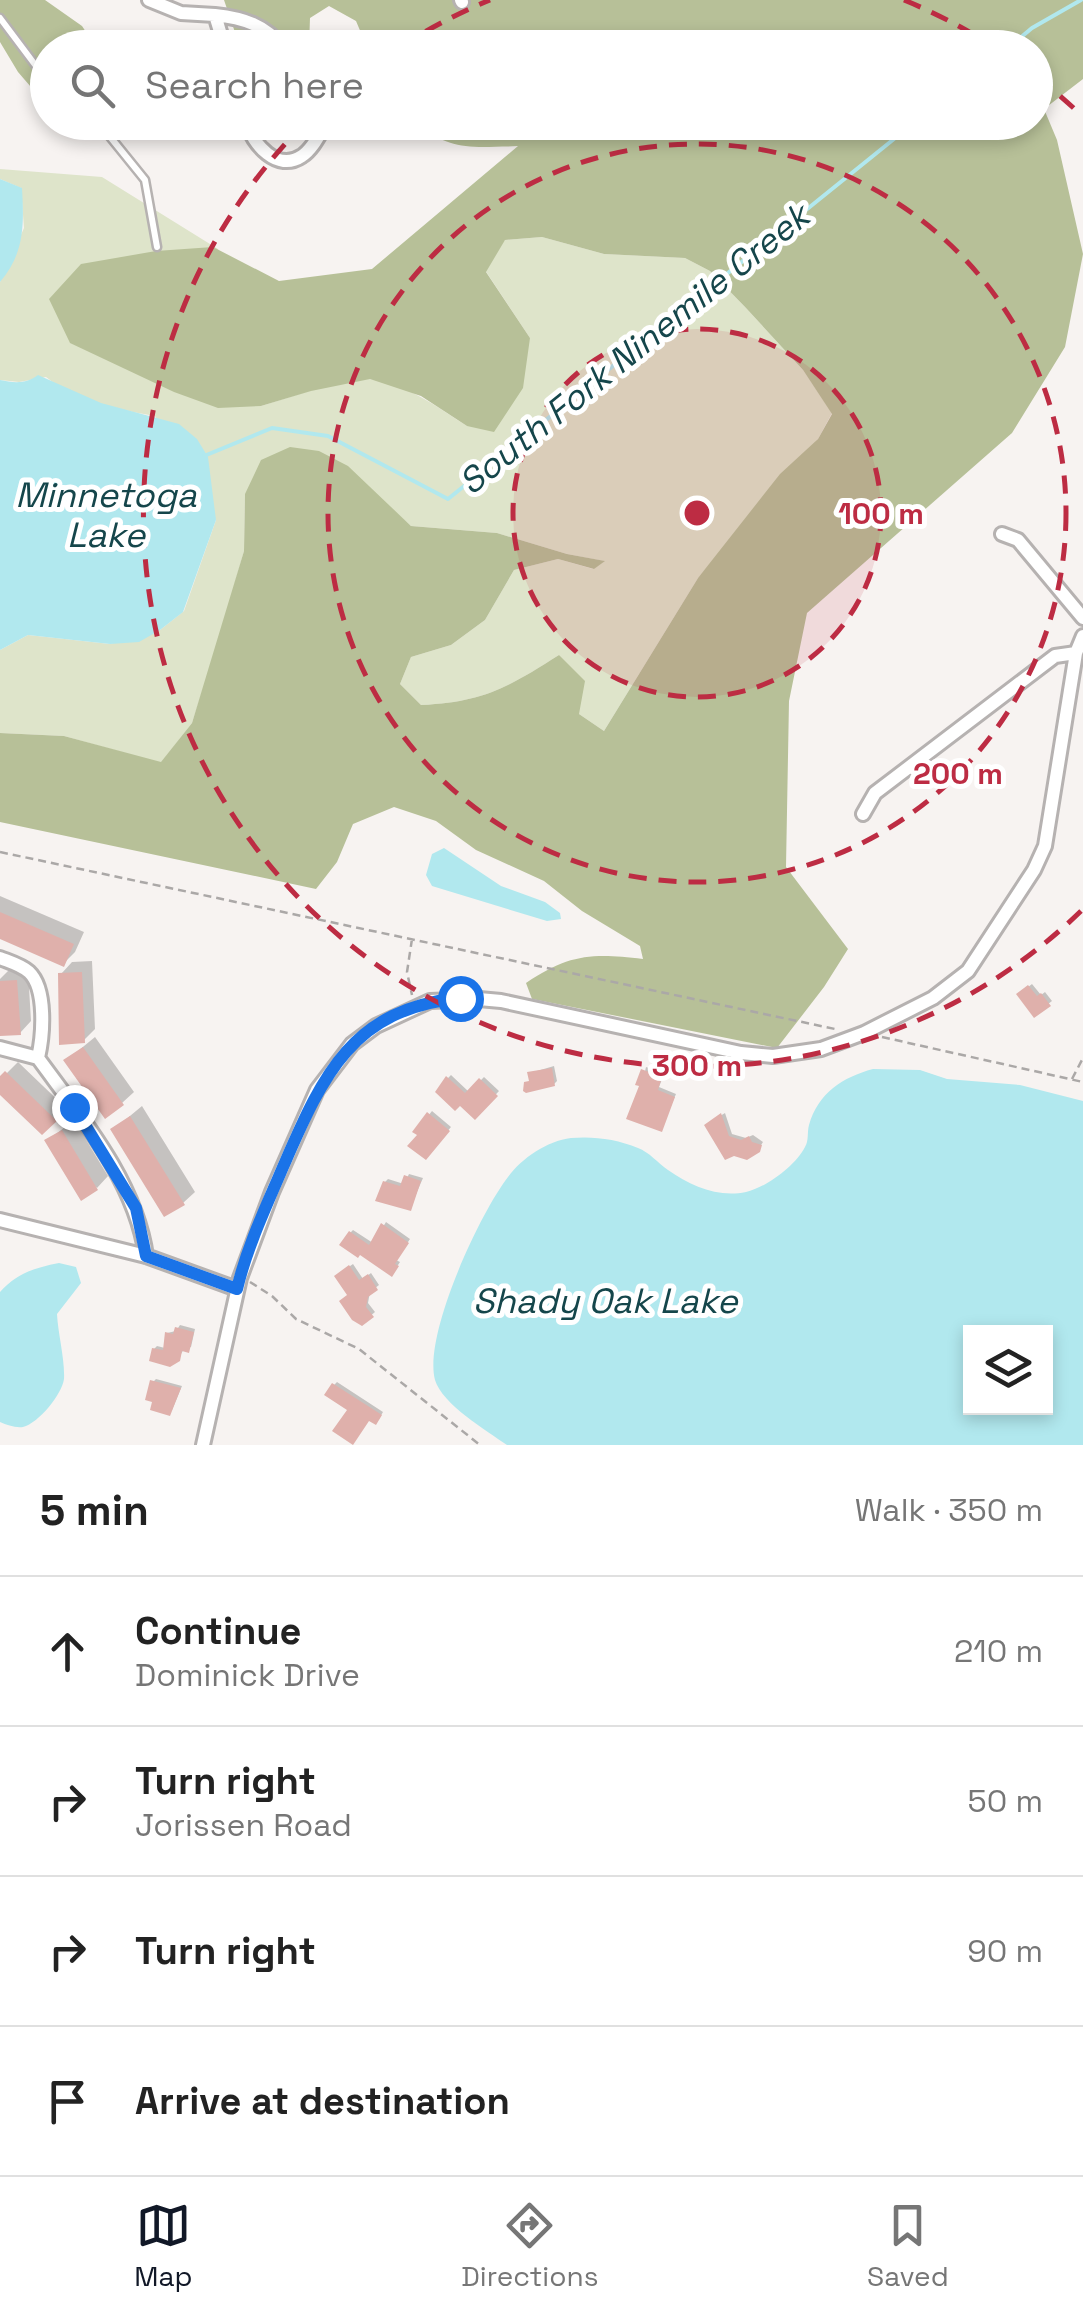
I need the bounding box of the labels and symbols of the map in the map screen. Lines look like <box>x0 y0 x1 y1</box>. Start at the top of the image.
water label: South Fork Ninemile Creek <box>450 191 822 504</box>
water label: Minnetoga Lake <box>15 473 198 557</box>
text: 100 m <box>838 494 924 533</box>
centre of rings <box>679 495 715 531</box>
text: 200 m <box>913 754 1003 793</box>
route start <box>438 976 484 1022</box>
text: 300 m <box>652 1046 742 1085</box>
route end <box>52 1085 98 1131</box>
water label: Shady Oak Lake <box>473 1279 739 1323</box>

